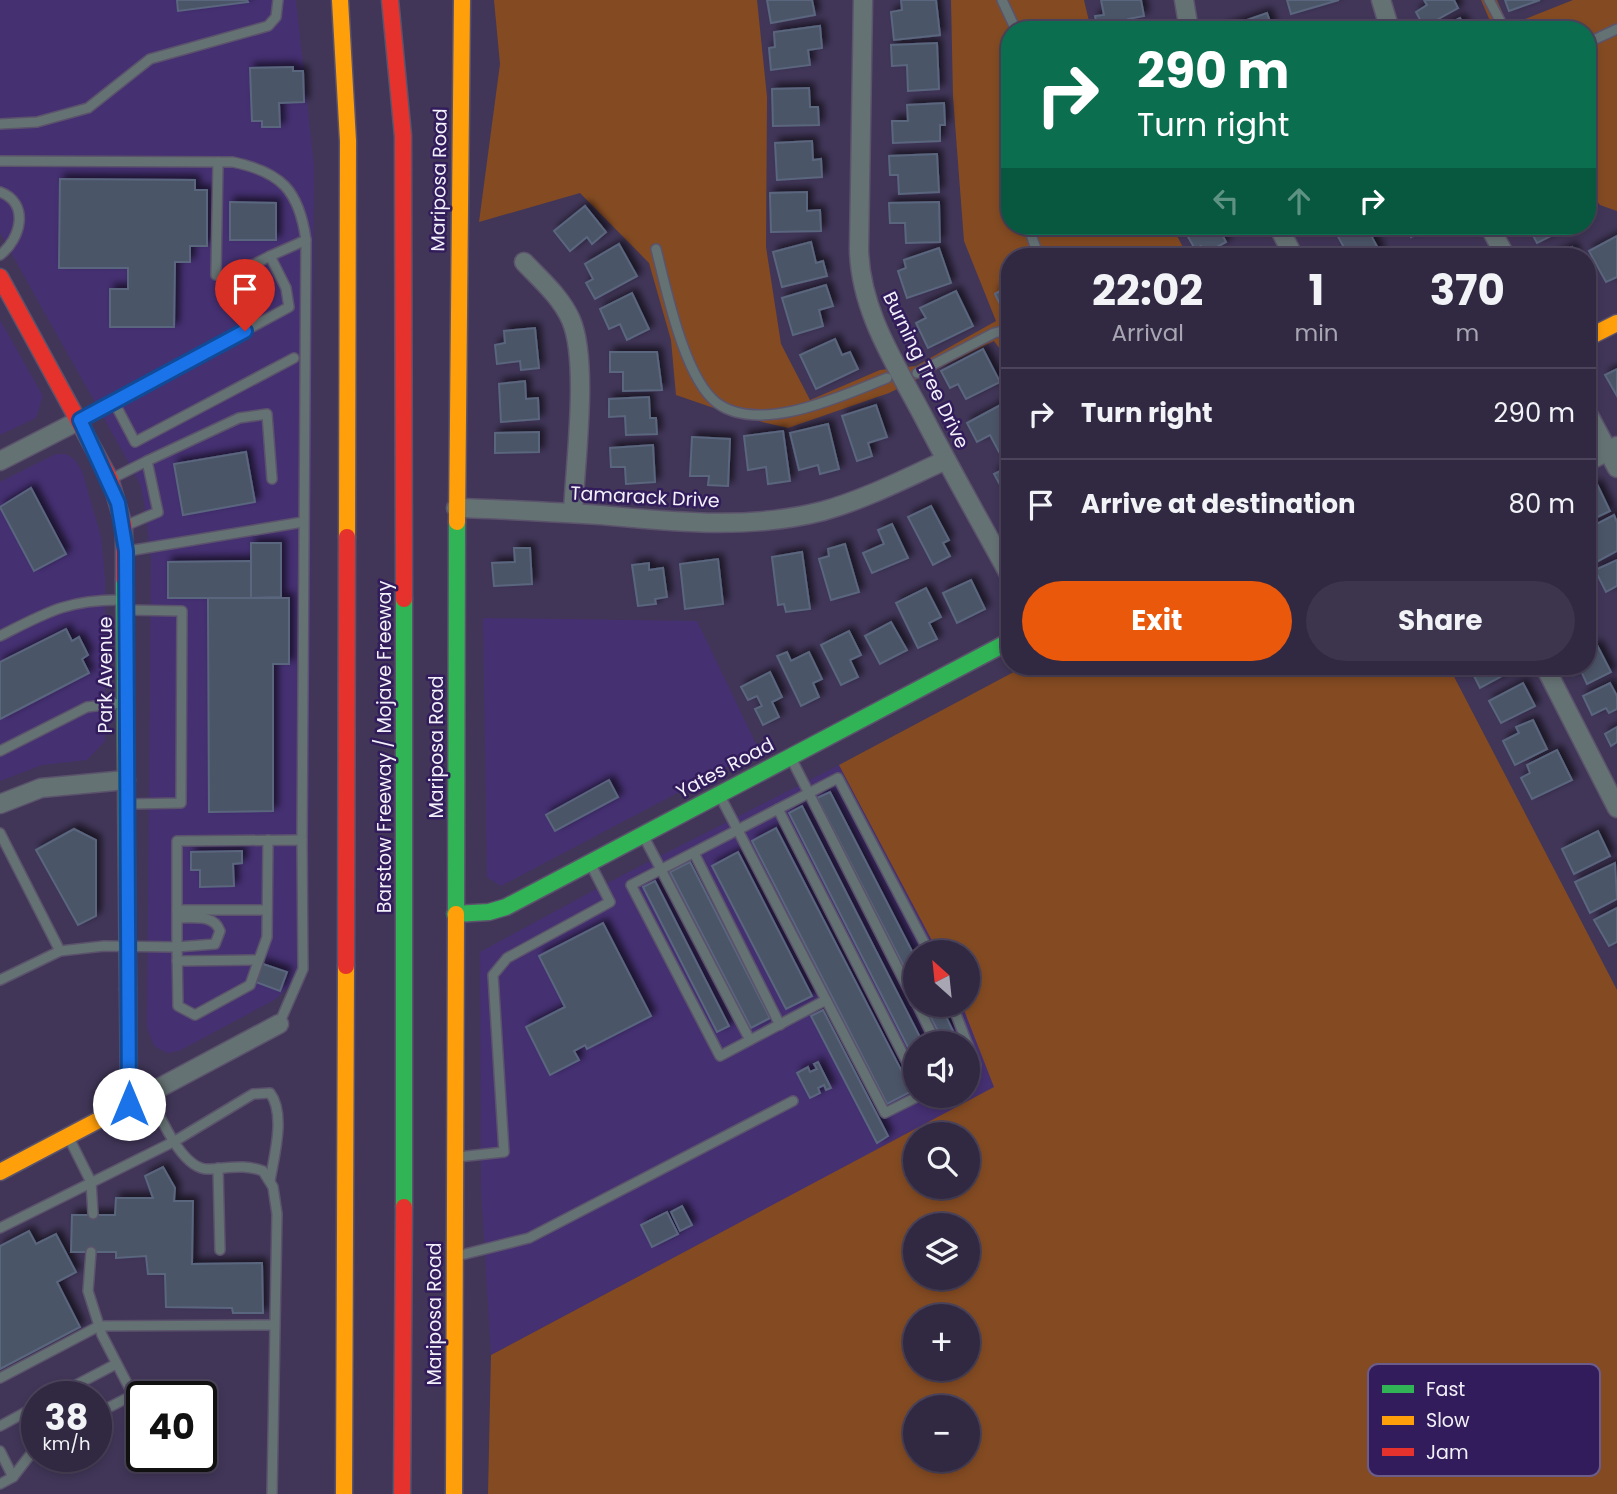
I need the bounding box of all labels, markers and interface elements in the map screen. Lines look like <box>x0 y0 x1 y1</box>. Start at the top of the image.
text: 290 m <box>1137 37 1289 105</box>
icon: right <box>1022 49 1113 140</box>
text: Turn right <box>1137 102 1289 147</box>
street label: Mariposa Road <box>424 108 454 252</box>
icon: left <box>1207 182 1245 220</box>
icon: ahead <box>1280 182 1318 220</box>
icon: right <box>1353 182 1391 220</box>
pin <box>215 259 275 331</box>
text: 22:02 <box>1092 261 1203 320</box>
text: 1 <box>1309 261 1324 320</box>
text: 370 <box>1430 261 1505 320</box>
icon: arrive <box>226 270 264 308</box>
street label: Burning Tree Drive <box>876 287 976 453</box>
text: Arrival <box>1112 317 1184 349</box>
text: min <box>1294 317 1339 349</box>
text: m <box>1455 317 1479 349</box>
icon: right <box>1022 395 1060 433</box>
text: Turn right <box>1081 395 1213 431</box>
text: 290 m <box>1494 395 1575 431</box>
street label: Tamarack Drive <box>570 480 720 514</box>
icon: arrive <box>1022 486 1060 524</box>
text: Arrive at destination <box>1081 486 1356 522</box>
text: 80 m <box>1509 486 1575 522</box>
street label: Barstow Freeway / Mojave Freeway <box>371 580 398 913</box>
button: Exit <box>1022 581 1292 661</box>
button: Share <box>1306 581 1575 661</box>
street label: Park Avenue <box>92 616 119 734</box>
street label: Mariposa Road <box>423 675 450 819</box>
street label: Yates Road <box>671 731 779 805</box>
north arrow <box>903 940 980 1017</box>
map controls <box>903 940 980 1472</box>
button: sound <box>903 1031 980 1108</box>
position arrow <box>92 1067 166 1141</box>
button: search <box>903 1122 980 1199</box>
button: layers <box>903 1213 980 1290</box>
street label: Mariposa Road <box>421 1242 448 1386</box>
button: + <box>903 1304 980 1381</box>
legend <box>1368 1364 1600 1476</box>
text: Fast <box>1426 1376 1465 1403</box>
speed limit sign: 40 <box>126 1381 217 1472</box>
text: 38 <box>45 1393 88 1442</box>
button: − <box>903 1395 980 1472</box>
text: Slow <box>1426 1407 1470 1434</box>
text: km/h <box>43 1431 90 1456</box>
text: Jam <box>1426 1439 1468 1466</box>

